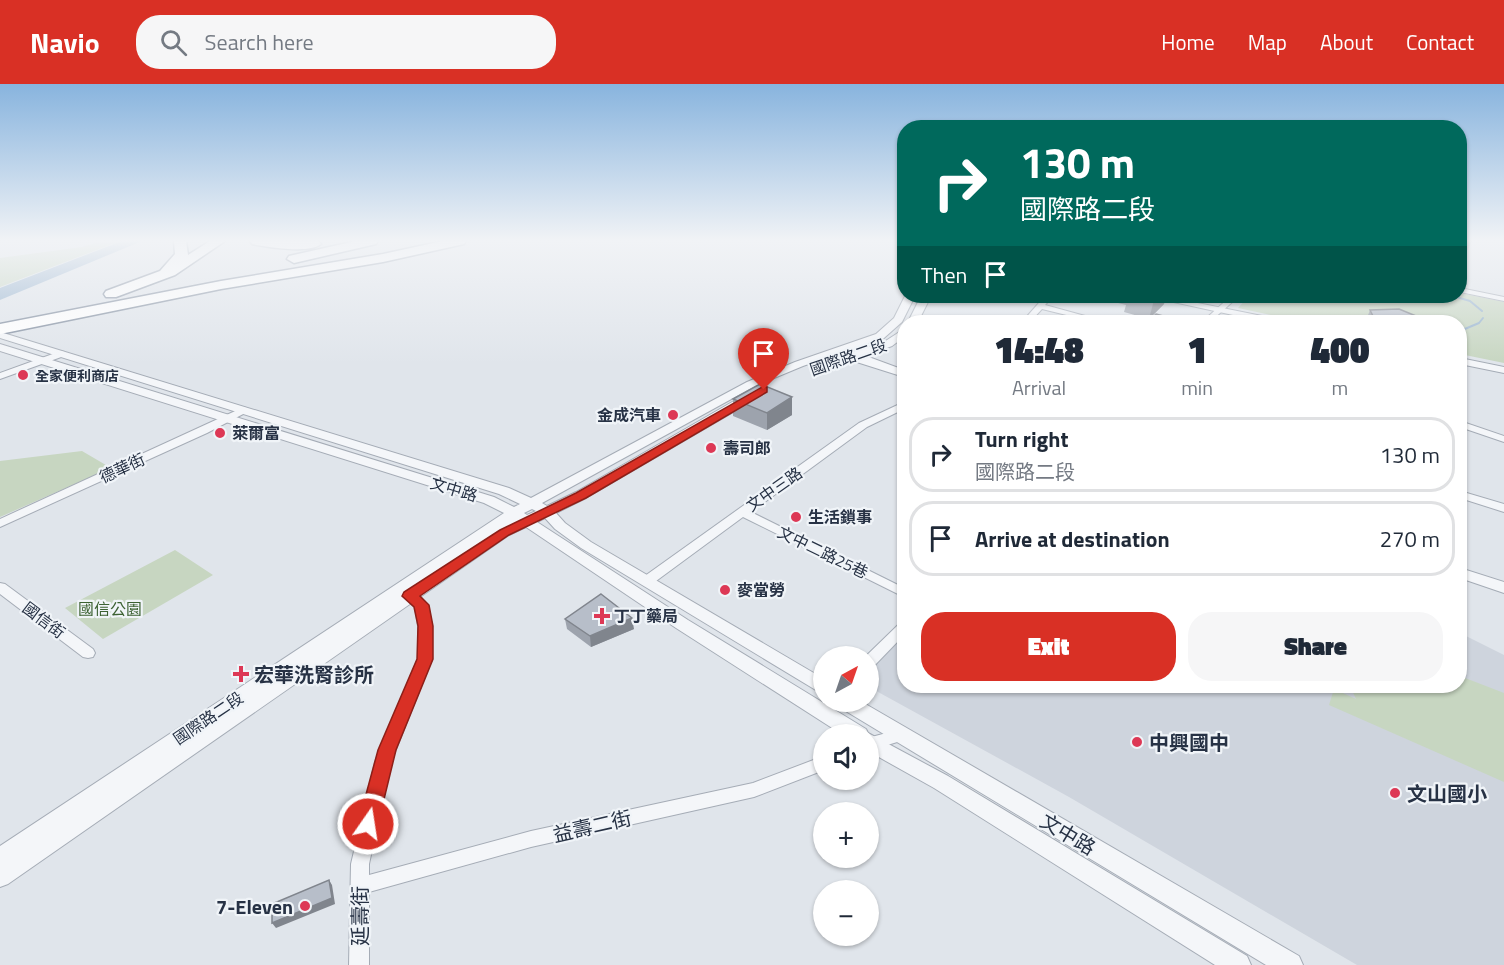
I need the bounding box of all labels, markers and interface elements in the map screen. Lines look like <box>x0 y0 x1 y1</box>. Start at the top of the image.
search box <box>136 15 556 69</box>
text: Navio <box>30 21 100 64</box>
text: Search here <box>205 25 314 59</box>
icon: search <box>157 26 190 59</box>
text: Home <box>1161 26 1215 58</box>
text: Map <box>1248 26 1287 58</box>
text: About <box>1320 26 1373 58</box>
text: Contact <box>1406 26 1474 58</box>
text: 130 m <box>1020 130 1135 194</box>
icon: right <box>921 144 999 222</box>
text: 國際路二段 <box>1020 188 1155 229</box>
text: Then <box>921 258 967 292</box>
icon: arrive <box>979 258 1012 291</box>
text: 14:48 <box>994 322 1084 377</box>
text: 1 <box>1187 322 1207 377</box>
text: 400 <box>1310 322 1370 377</box>
pin <box>738 328 789 390</box>
street label: 國際路二段 <box>806 333 890 381</box>
icon: arrive <box>747 337 780 370</box>
place label: 全家便利商店 <box>35 365 119 386</box>
marker: 全家便利商店 <box>16 368 30 382</box>
text: Arrival <box>1012 372 1066 403</box>
text: min <box>1181 372 1213 403</box>
text: m <box>1332 372 1348 403</box>
place label: 金成汽車 <box>597 403 661 427</box>
marker: 金成汽車 <box>666 408 680 422</box>
place label: 萊爾富 <box>232 421 280 445</box>
text: Turn right <box>975 422 1069 456</box>
marker: 萊爾富 <box>213 426 227 440</box>
place label: 壽司郎 <box>723 436 771 460</box>
icon: right <box>924 438 957 471</box>
text: 130 m <box>1380 438 1440 472</box>
marker: 壽司郎 <box>704 441 718 455</box>
street label: 德華街 <box>95 447 149 489</box>
text: 國際路二段 <box>975 456 1075 487</box>
street label: 文中三路 <box>741 461 807 517</box>
street label: 文中路 <box>428 471 480 507</box>
place label: 生活鎖事 <box>808 505 872 529</box>
marker: 生活鎖事 <box>789 510 803 524</box>
street label: 文中二路25巷 <box>774 520 872 584</box>
icon: arrive <box>924 522 957 555</box>
text: Arrive at destination <box>975 522 1170 556</box>
text: 270 m <box>1380 522 1440 556</box>
place label: 麥當勞 <box>737 578 785 602</box>
marker: 麥當勞 <box>718 583 732 597</box>
street label: 國信街 <box>18 596 70 644</box>
park label: 國信公園 <box>78 597 142 621</box>
place label: 丁丁藥局 <box>614 604 678 628</box>
marker: 丁丁藥局 <box>595 609 609 623</box>
button: Exit <box>921 612 1176 681</box>
button: Share <box>1188 612 1443 681</box>
north arrow <box>813 646 879 712</box>
map controls <box>813 646 879 946</box>
place label: 宏華洗腎診所 <box>254 659 374 690</box>
marker: 宏華洗腎診所 <box>232 665 250 683</box>
street label: 國際路二段 <box>168 686 248 750</box>
button: sound <box>813 724 879 790</box>
place label: 中興國中 <box>1149 727 1229 758</box>
marker: 中興國中 <box>1130 735 1144 749</box>
place label: 文山國小 <box>1407 778 1487 809</box>
marker: 文山國小 <box>1388 786 1402 800</box>
position arrow <box>336 792 400 856</box>
street label: 益壽二街 <box>550 802 634 850</box>
button: + <box>813 802 879 868</box>
street label: 文中路 <box>1034 805 1102 863</box>
button: − <box>813 880 879 946</box>
street label: 延壽街 <box>344 886 375 946</box>
place label: 7-Eleven <box>216 891 293 922</box>
marker: 7-Eleven <box>298 899 312 913</box>

